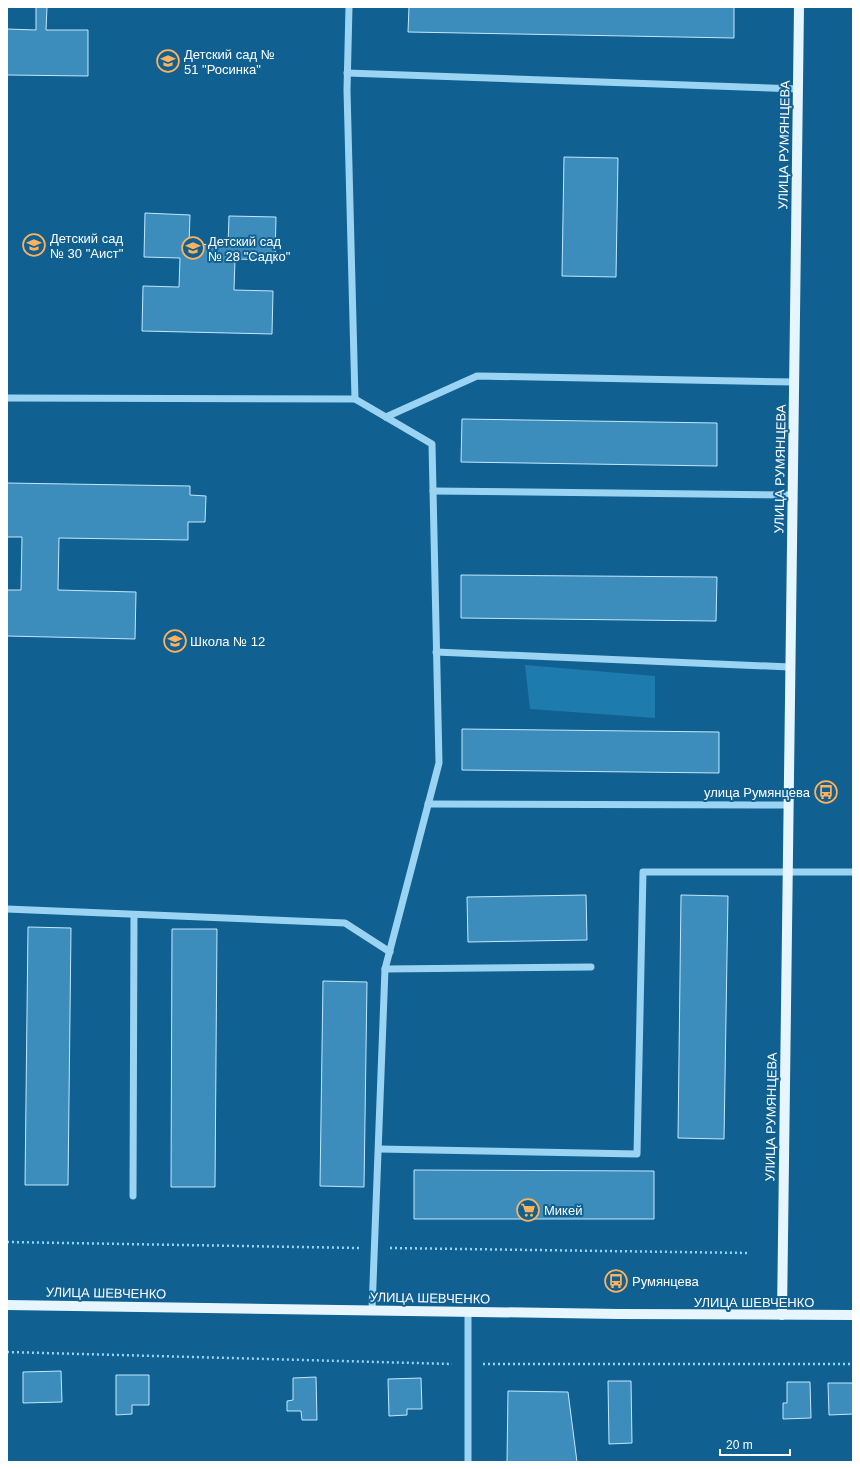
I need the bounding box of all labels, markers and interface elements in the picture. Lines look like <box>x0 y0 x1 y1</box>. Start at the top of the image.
place label: Детский сад № 51 "Росинка" <box>184 47 275 77</box>
school or university icon: Детский сад № 51 "Росинка" <box>155 48 181 74</box>
street label: УЛИЦА РУМЯНЦЕВА <box>775 80 793 210</box>
place label: Детский сад № 30 "Аист" <box>50 231 124 261</box>
school or university icon: Детский сад № 30 "Аист" <box>21 232 47 258</box>
place label: Детский сад № 28 "Садко" <box>208 234 291 264</box>
school or university icon: Детский сад № 28 "Садко" <box>180 235 206 261</box>
street label: УЛИЦА РУМЯНЦЕВА <box>771 404 789 534</box>
school or university icon: Школа № 12 <box>162 628 188 654</box>
place label: Школа № 12 <box>190 634 265 649</box>
bus stop icon: улица Румянцева <box>813 779 839 805</box>
place label: улица Румянцева <box>704 785 811 800</box>
street label: УЛИЦА РУМЯНЦЕВА <box>762 1052 780 1182</box>
supermarket icon: Микей <box>515 1197 541 1223</box>
place label: Микей <box>544 1203 582 1218</box>
bus stop icon: Румянцева <box>603 1268 629 1294</box>
place label: Румянцева <box>632 1274 699 1289</box>
street label: УЛИЦА ШЕВЧЕНКО <box>46 1284 166 1302</box>
street label: УЛИЦА ШЕВЧЕНКО <box>370 1289 490 1307</box>
street label: УЛИЦА ШЕВЧЕНКО <box>694 1295 814 1310</box>
scale bar <box>720 1431 790 1457</box>
text: 20 m <box>726 1438 753 1452</box>

